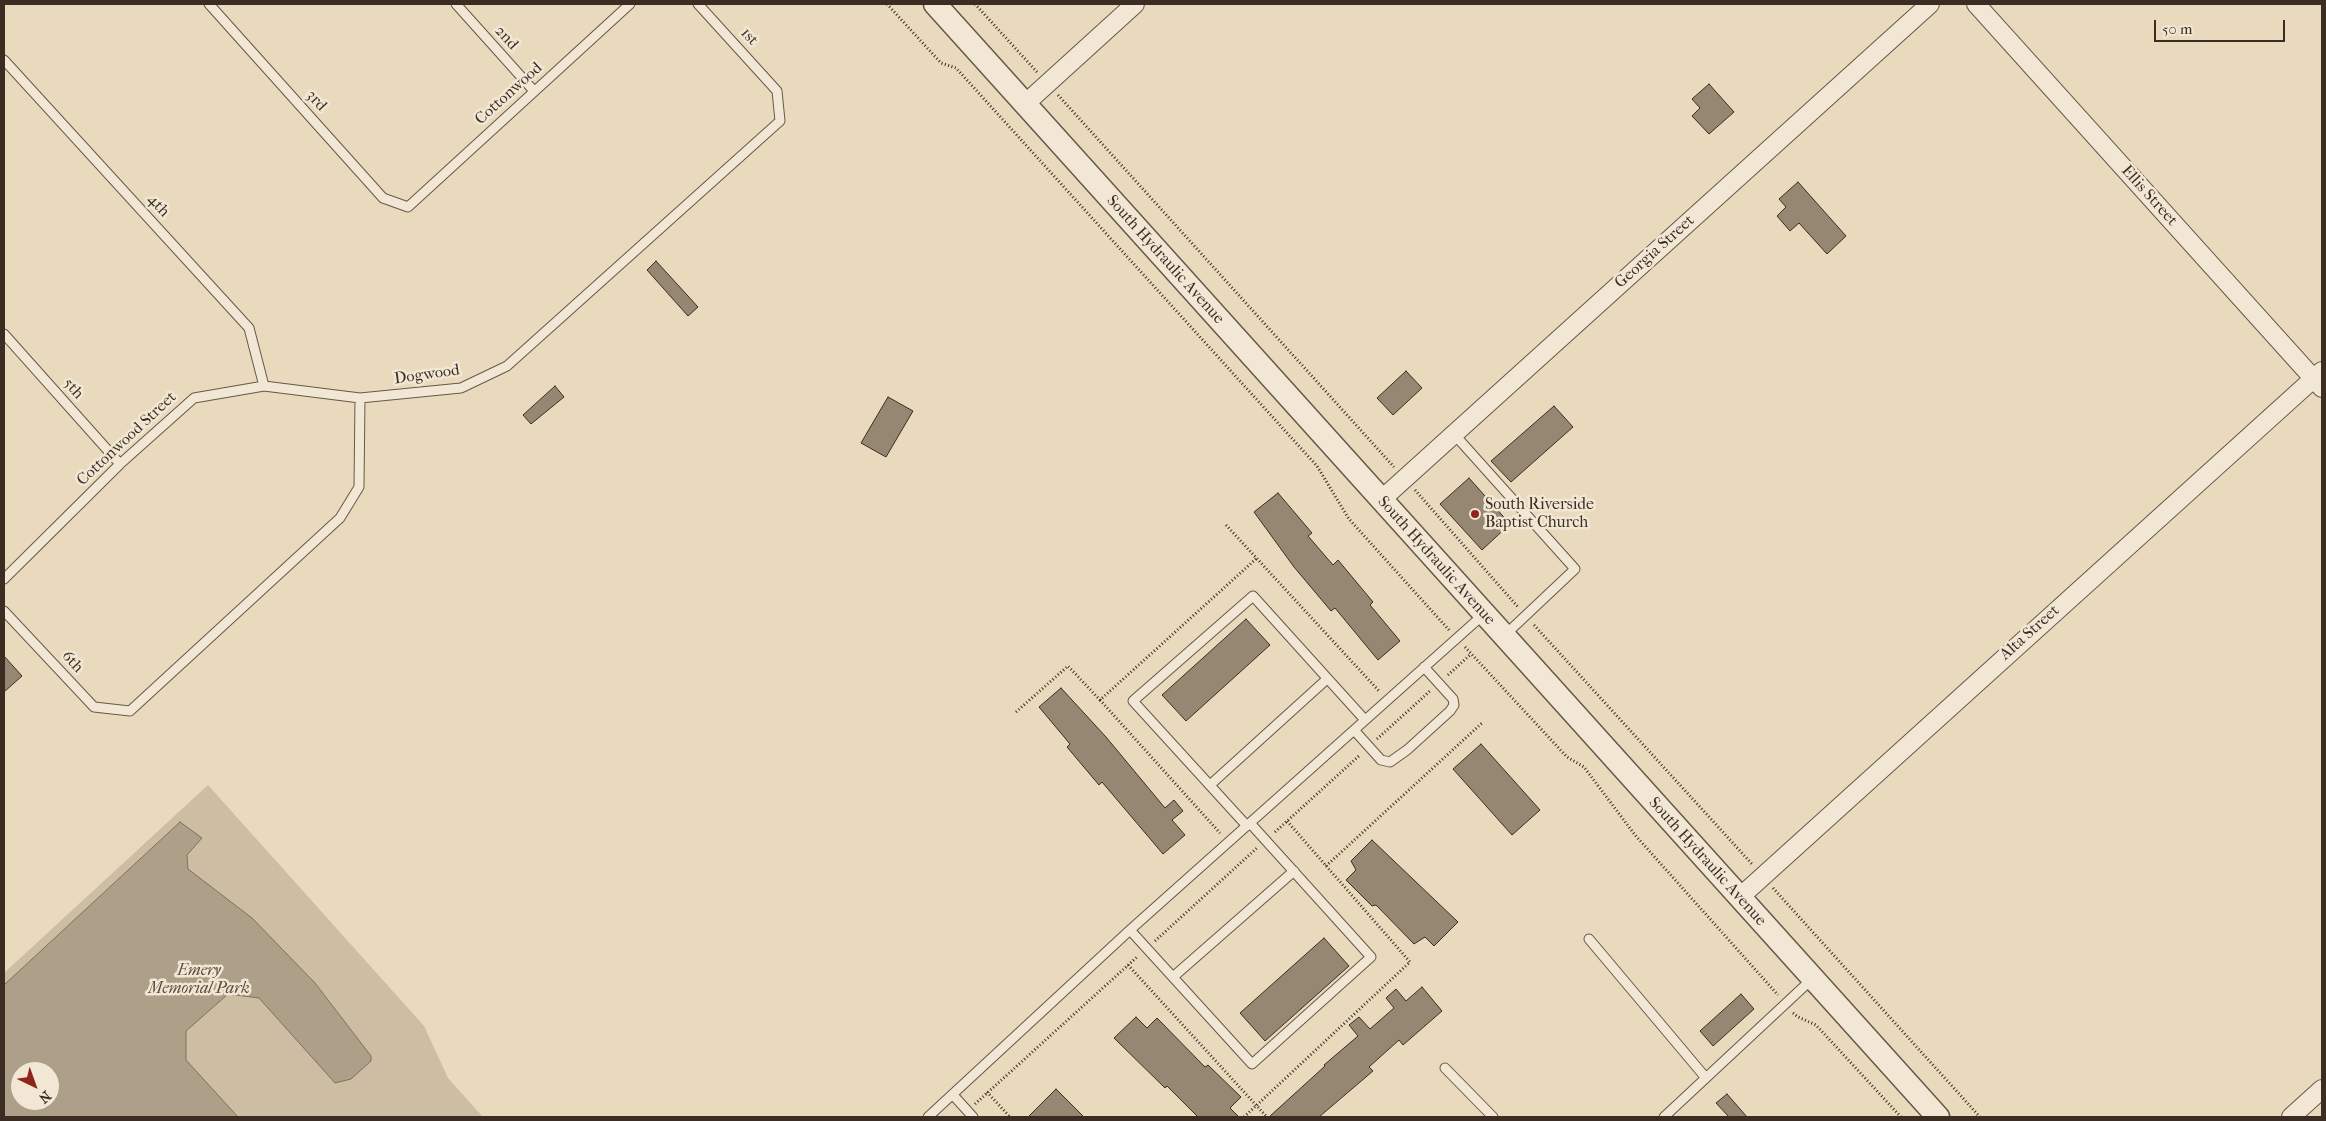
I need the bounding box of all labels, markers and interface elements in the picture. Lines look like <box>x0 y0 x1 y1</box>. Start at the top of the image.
scale bar <box>2156 10 2287 42</box>
text: 50 m <box>2162 20 2192 38</box>
street label: 2nd <box>490 22 522 54</box>
street label: 1st <box>736 24 762 50</box>
street label: Cottonwood <box>471 59 547 129</box>
street label: 3rd <box>302 86 330 116</box>
street label: Ellis Street <box>2117 162 2181 230</box>
street label: 4th <box>143 191 173 221</box>
street label: South Hydraulic Avenue <box>1102 192 1228 328</box>
street label: Georgia Street <box>1611 211 1699 293</box>
street label: Dogwood <box>393 361 461 389</box>
street label: 5th <box>59 375 87 403</box>
street label: Cottonwood Street <box>73 388 181 490</box>
street label: South Hydraulic Avenue <box>1373 493 1499 629</box>
place label: South Riverside Baptist Church <box>1485 495 1594 533</box>
marker: South Riverside Baptist Church <box>1469 508 1481 520</box>
street label: Alta Street <box>1996 601 2064 665</box>
street label: 6th <box>57 647 87 677</box>
street label: South Hydraulic Avenue <box>1644 794 1770 930</box>
park label: Emery Memorial Park <box>148 961 250 999</box>
north arrow <box>10 1061 60 1111</box>
text: N <box>35 1087 54 1107</box>

